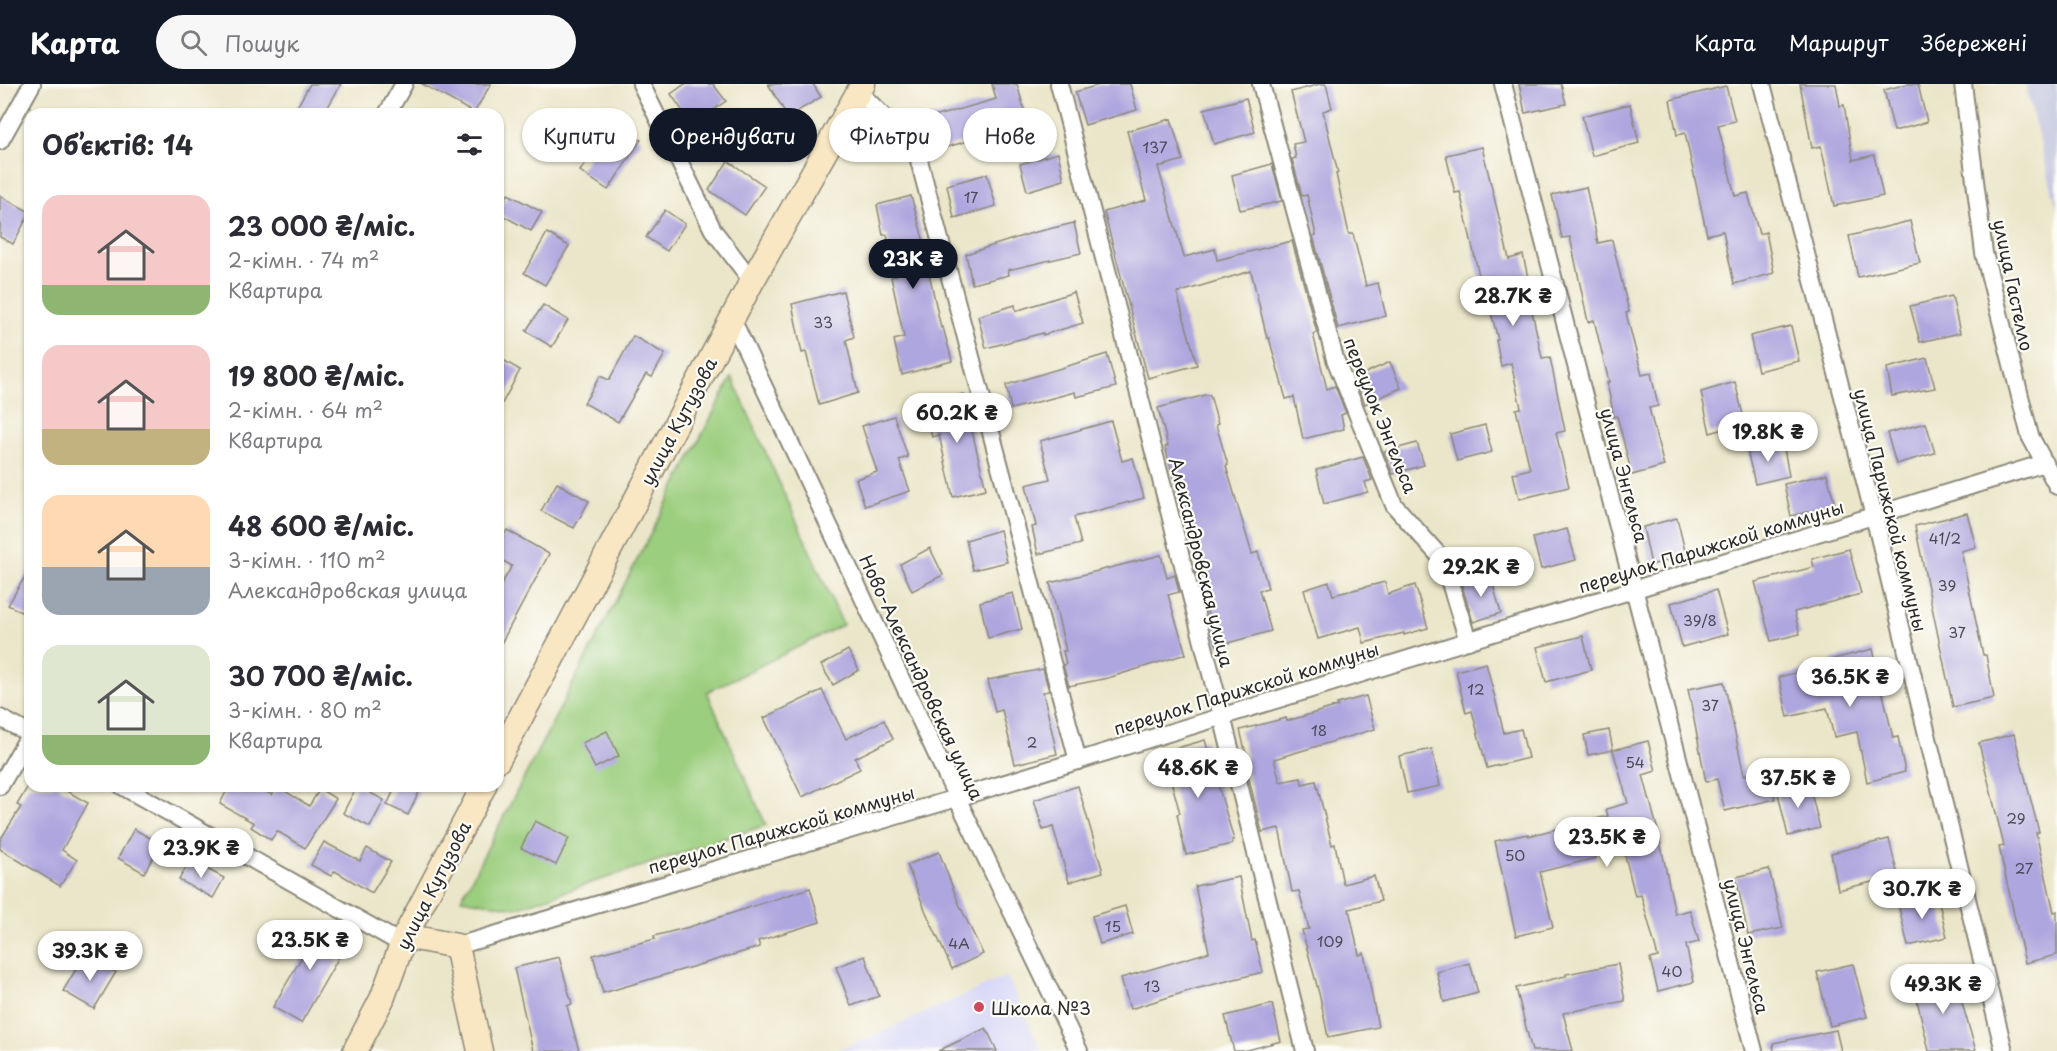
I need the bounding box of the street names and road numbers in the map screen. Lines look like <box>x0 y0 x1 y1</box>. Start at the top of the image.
street label: улица Гастелло <box>1987 217 2041 353</box>
street label: переулок Энгельса <box>1337 333 1425 498</box>
street label: улица Кутузова <box>633 352 723 490</box>
street label: улица Парижской коммуны <box>1848 385 1934 635</box>
street label: улица Энгельса <box>1594 405 1656 546</box>
street label: Александровская улица <box>1163 454 1241 670</box>
street label: переулок Парижской коммуны <box>1575 493 1847 599</box>
street label: Ново-Александровская улица <box>853 550 991 805</box>
street label: переулок Парижской коммуны <box>1110 635 1382 741</box>
street label: переулок Парижской коммуны <box>645 778 917 880</box>
street label: улица Кутузова <box>389 815 477 954</box>
street label: улица Энгельса <box>1717 875 1777 1017</box>

